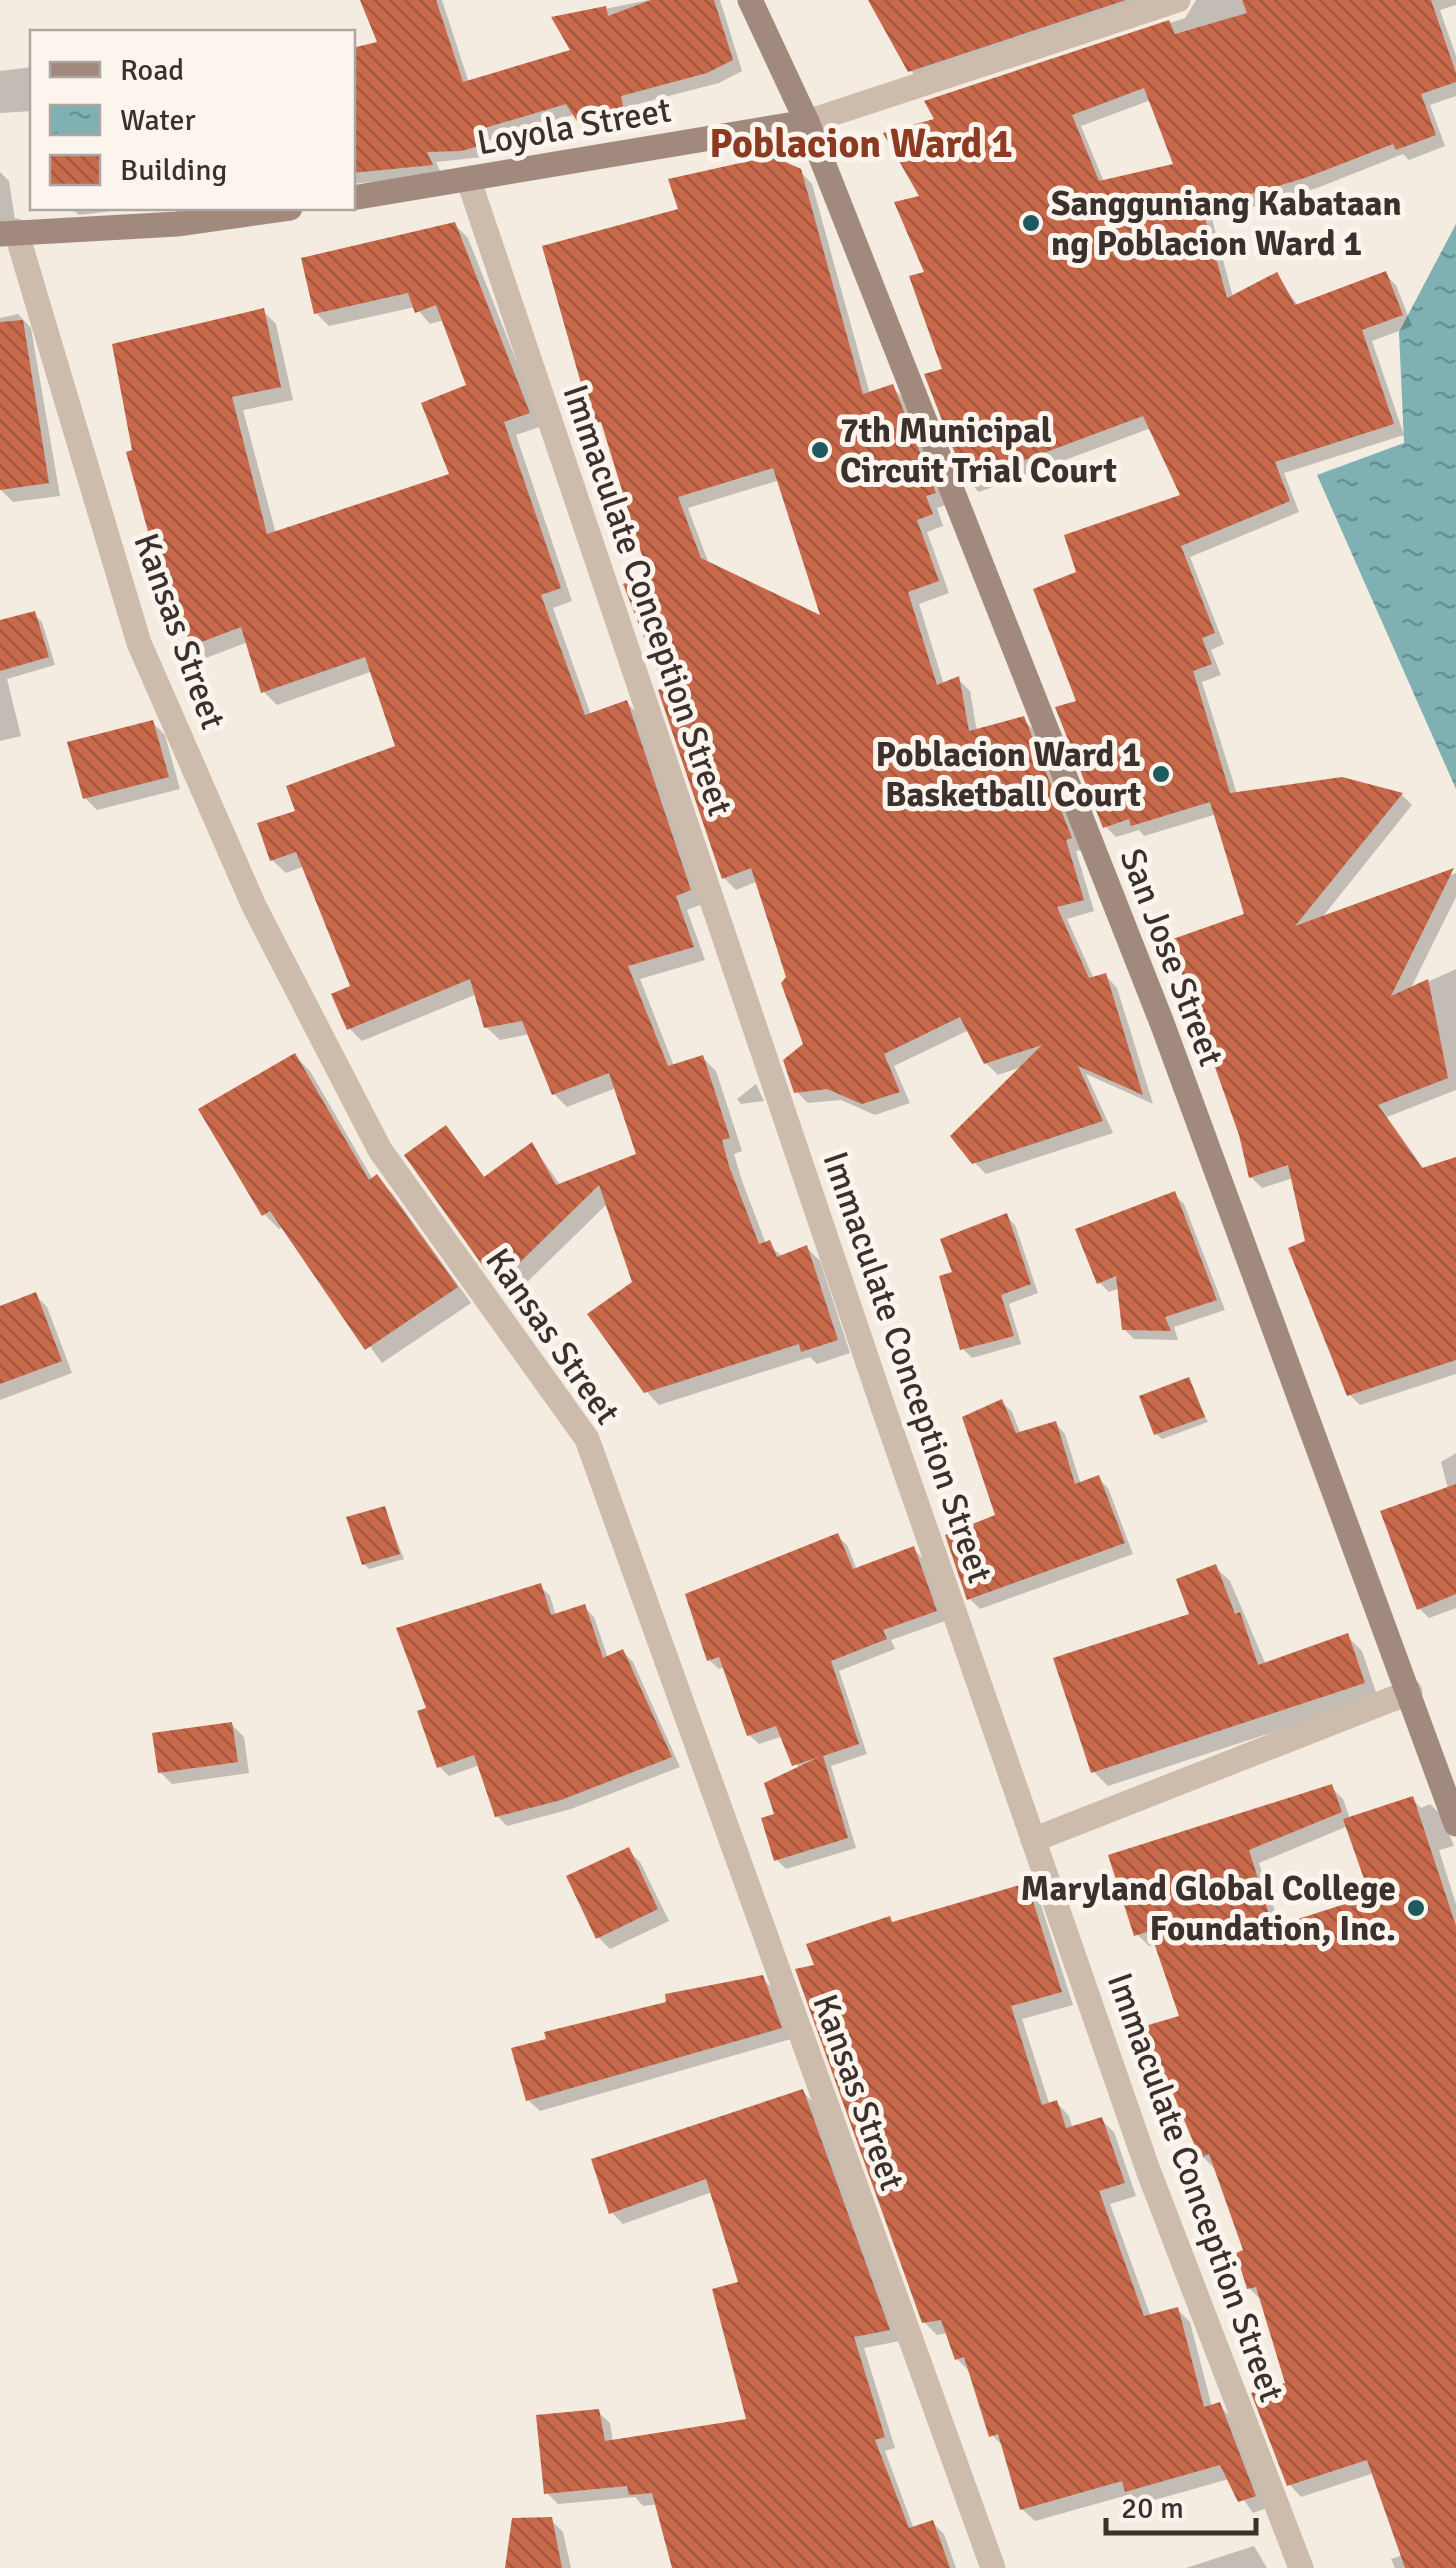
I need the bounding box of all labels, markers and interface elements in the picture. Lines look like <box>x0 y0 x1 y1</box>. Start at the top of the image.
legend <box>30 30 355 210</box>
text: Road <box>120 52 184 89</box>
street label: Loyola Street <box>474 88 674 165</box>
text: Water <box>120 102 196 139</box>
district label: Poblacion Ward 1 <box>709 119 1013 169</box>
text: Building <box>120 152 227 189</box>
place label: Sangguniang Kabataan ng Poblacion Ward 1 <box>1051 182 1402 265</box>
marker: Sangguniang Kabataan ng Poblacion Ward 1 <box>1020 212 1042 234</box>
street label: Immaculate Conception Street <box>553 379 742 821</box>
place label: 7th Municipal Circuit Trial Court <box>840 409 1117 492</box>
marker: 7th Municipal Circuit Trial Court <box>809 439 831 461</box>
street label: Kansas Street <box>124 528 235 735</box>
place label: Poblacion Ward 1 Basketball Court <box>875 733 1141 816</box>
marker: Poblacion Ward 1 Basketball Court <box>1150 763 1172 785</box>
street label: San Jose Street <box>1110 842 1233 1072</box>
street label: Immaculate Conception Street <box>813 1146 1002 1588</box>
street label: Kansas Street <box>476 1240 629 1433</box>
place label: Maryland Global College Foundation, Inc. <box>1020 1867 1396 1950</box>
marker: Maryland Global College Foundation, Inc. <box>1405 1897 1427 1919</box>
street label: Immaculate Conception Street <box>1098 1967 1293 2407</box>
street label: Kansas Street <box>803 1989 914 2196</box>
scale bar <box>1106 2473 1256 2535</box>
text: 20 m <box>1121 2490 1184 2527</box>

